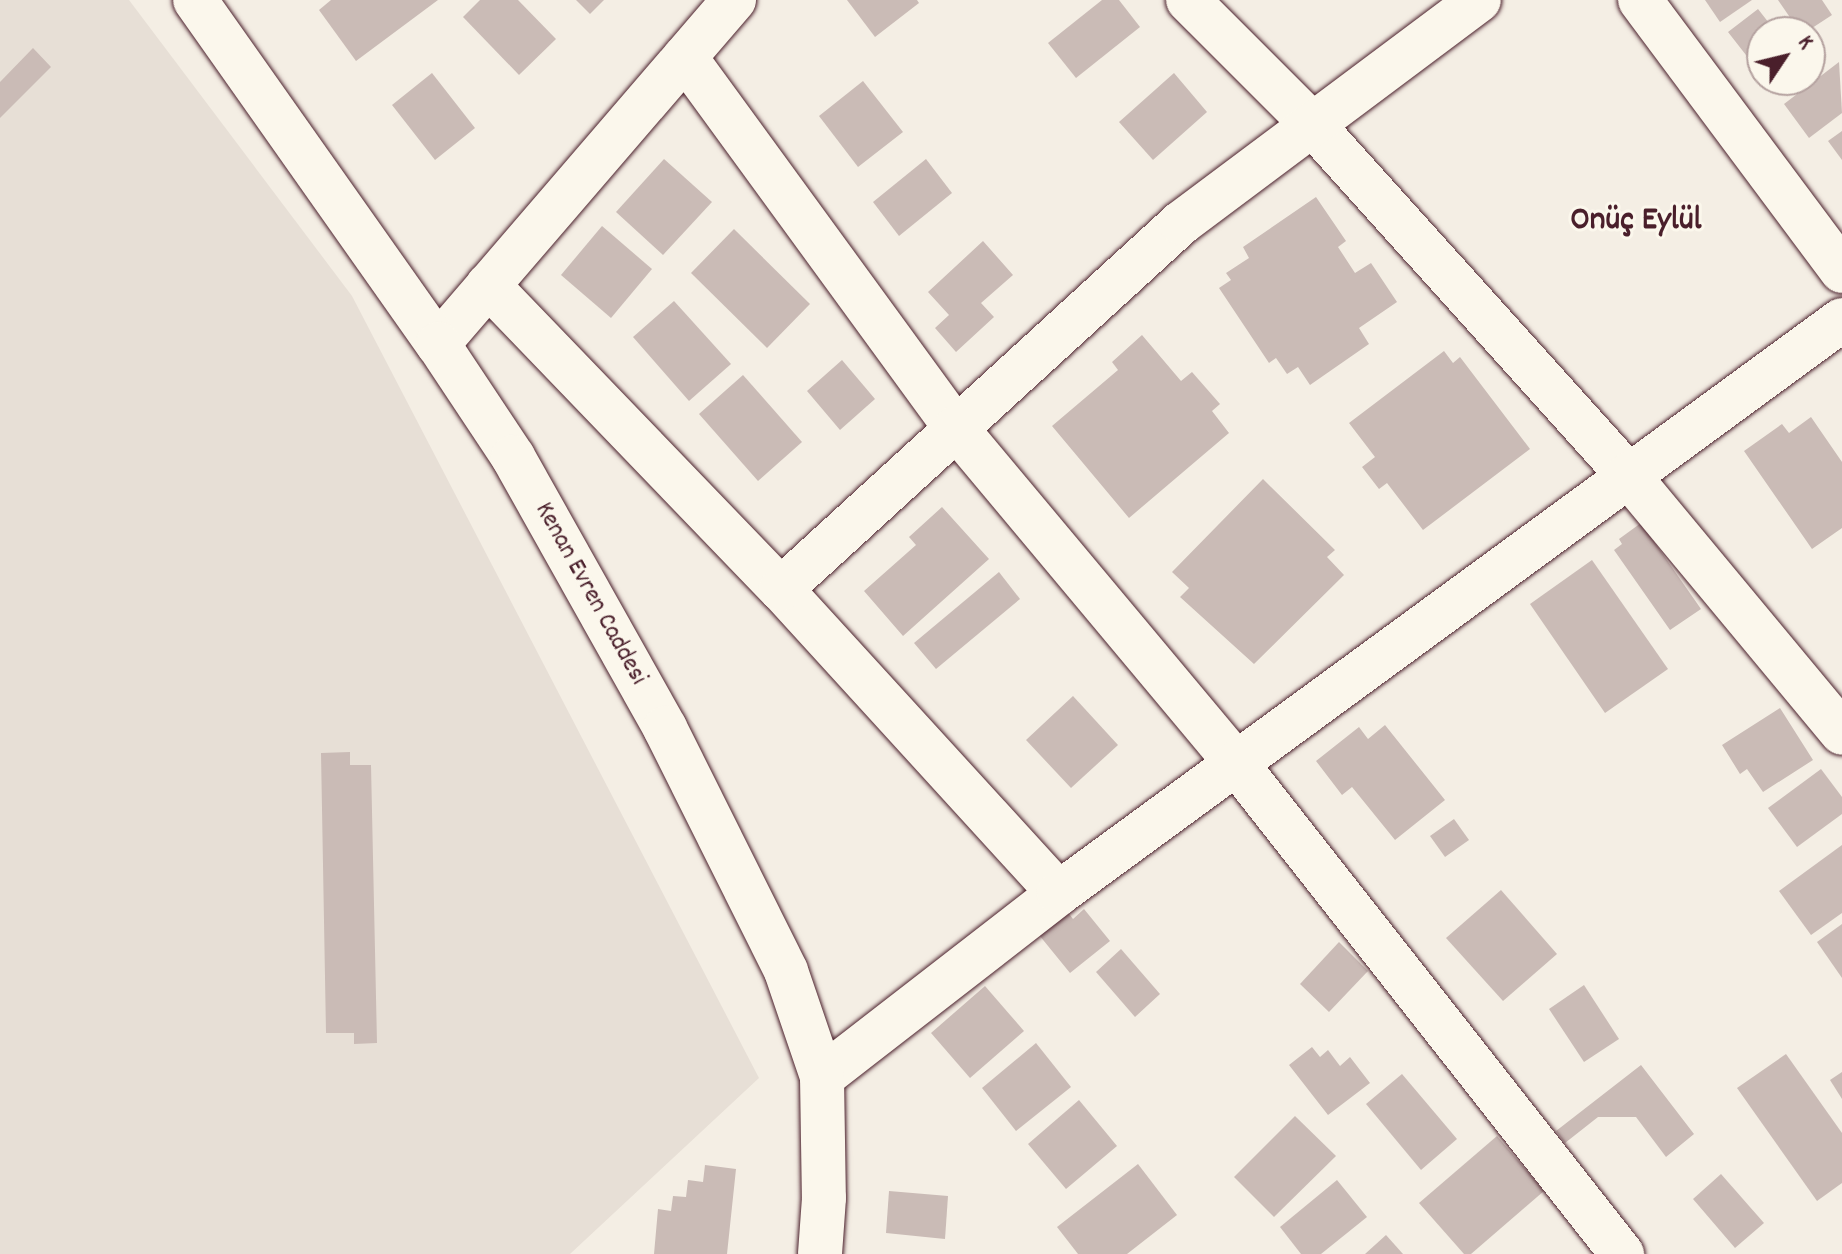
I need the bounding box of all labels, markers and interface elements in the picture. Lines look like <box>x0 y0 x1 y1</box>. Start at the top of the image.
north arrow <box>1746 16 1826 96</box>
text: K <box>1789 30 1820 56</box>
district label: Onüç Eylül <box>1570 202 1702 242</box>
street label: Kenan Evren Caddesi <box>527 497 653 691</box>

